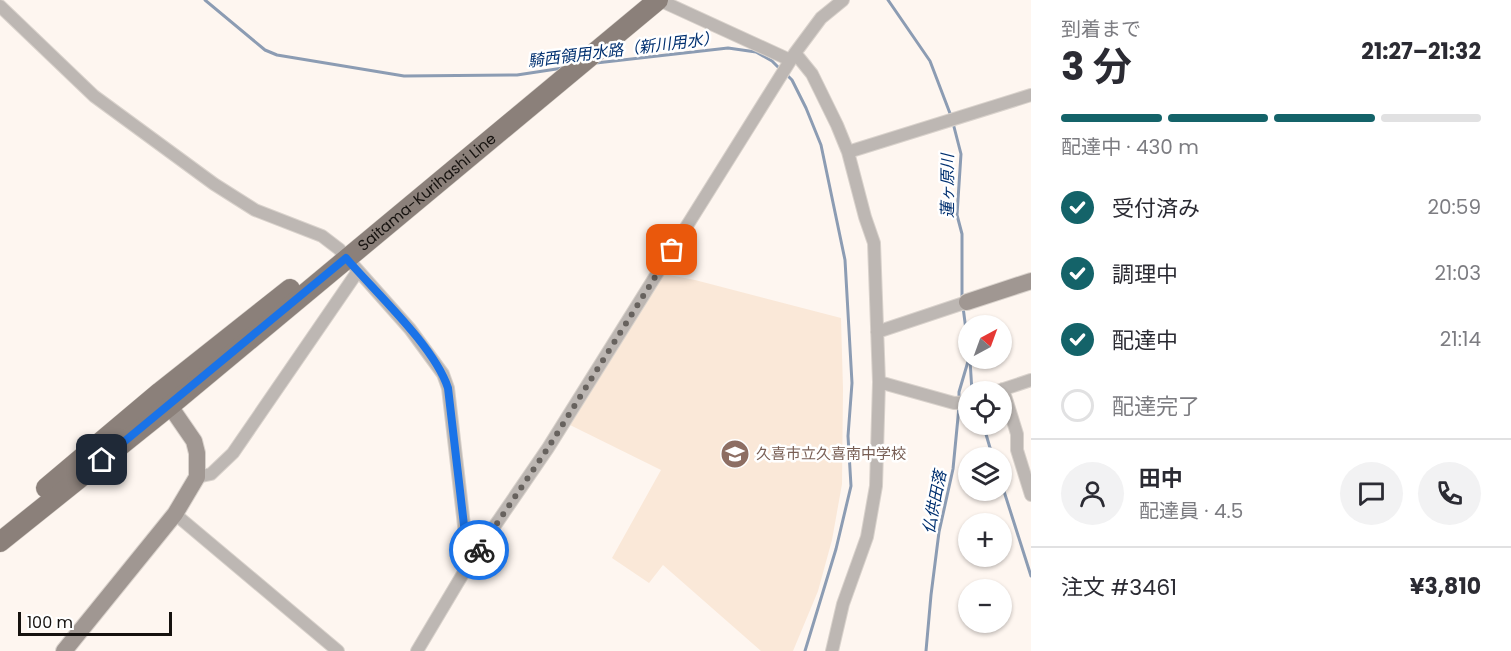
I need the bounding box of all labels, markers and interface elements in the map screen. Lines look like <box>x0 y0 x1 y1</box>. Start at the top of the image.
text: 到着まで <box>1061 15 1141 43</box>
water label: 騎西領用水路（新川用水） <box>526 26 720 73</box>
text: 21:27–21:32 <box>1361 36 1481 67</box>
text: 3 分 <box>1061 39 1132 94</box>
street label: Saitama-Kurihashi Line <box>353 128 500 255</box>
text: 配達中 · 430 m <box>1061 133 1199 161</box>
water label: 蓮ヶ原川 <box>936 152 959 218</box>
icon: check <box>1061 191 1094 224</box>
text: 受付済み <box>1112 193 1200 224</box>
text: 20:59 <box>1428 193 1481 221</box>
pin <box>646 224 697 275</box>
icon: bag <box>655 233 688 266</box>
icon: check <box>1061 257 1094 290</box>
text: 調理中 <box>1112 259 1178 290</box>
text: 21:03 <box>1435 259 1481 287</box>
north arrow <box>958 315 1012 369</box>
map controls <box>958 315 1012 633</box>
icon: check <box>1061 323 1094 356</box>
text: 配達中 <box>1112 325 1178 356</box>
text: 21:14 <box>1440 325 1481 353</box>
button: locate <box>958 381 1012 435</box>
text: 配達完了 <box>1112 391 1200 422</box>
pin <box>76 434 127 485</box>
school or university icon: 久喜市立久喜南中学校 <box>719 438 751 470</box>
icon: home <box>85 443 118 476</box>
place label: 久喜市立久喜南中学校 <box>756 443 906 464</box>
button: layers <box>958 447 1012 501</box>
button: person <box>1061 462 1124 525</box>
button: chat <box>1340 462 1403 525</box>
button: phone <box>1418 462 1481 525</box>
text: 田中 <box>1139 463 1183 494</box>
water label: 仏供田落 <box>917 466 952 536</box>
text: 配達員 · 4.5 <box>1139 497 1243 525</box>
button: + <box>958 513 1012 567</box>
courier <box>449 520 509 580</box>
icon: bike <box>463 534 496 567</box>
text: ¥3,810 <box>1410 571 1481 602</box>
text: 注文 #3461 <box>1061 572 1177 603</box>
button: − <box>958 579 1012 633</box>
scale bar <box>18 609 172 636</box>
text: 100 m <box>27 611 73 634</box>

